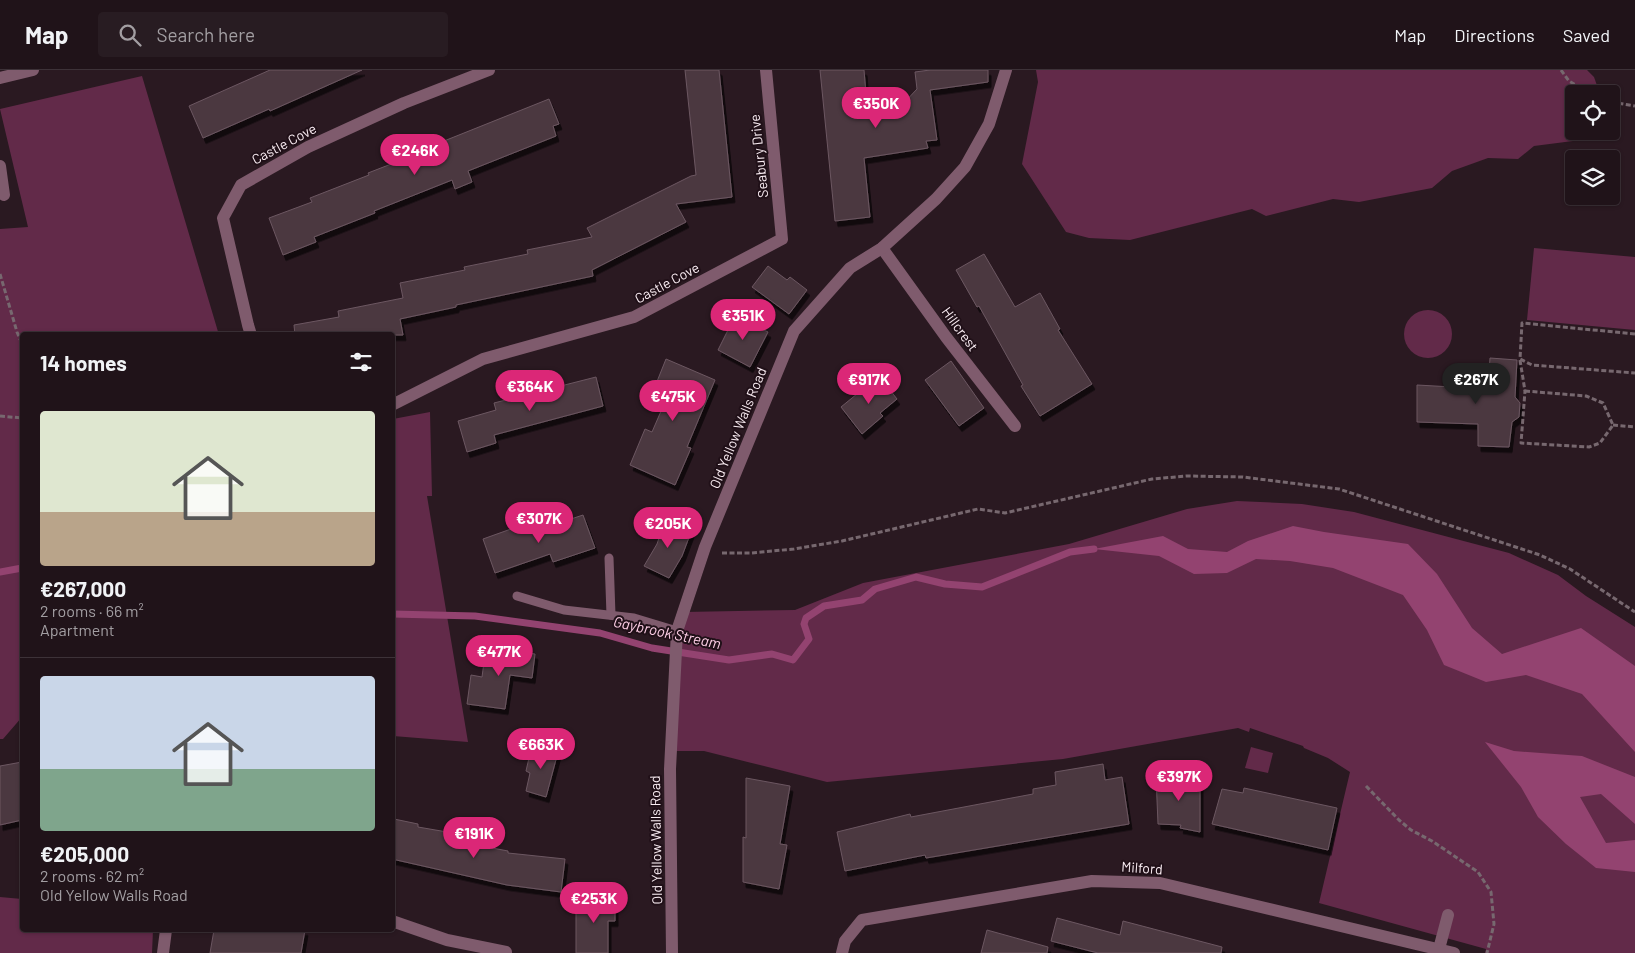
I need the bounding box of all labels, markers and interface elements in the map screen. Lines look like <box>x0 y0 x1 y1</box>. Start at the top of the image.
search box <box>98 12 448 57</box>
text: Map <box>25 20 68 49</box>
icon: search <box>116 21 144 49</box>
text: Search here <box>156 23 255 46</box>
text: Map <box>1394 24 1426 46</box>
text: Directions <box>1454 24 1535 46</box>
text: Saved <box>1563 24 1610 46</box>
map controls <box>1565 85 1620 205</box>
button: locate <box>1565 85 1620 140</box>
pin: €350K <box>841 87 911 129</box>
text: €350K <box>853 93 899 112</box>
street label: Seabury Drive <box>746 113 771 199</box>
street label: Castle Cove <box>249 119 319 168</box>
pin: €246K <box>380 134 450 176</box>
text: €246K <box>391 140 439 159</box>
button: layers <box>1565 150 1620 205</box>
street label: Castle Cove <box>632 258 702 307</box>
pin: €351K <box>708 298 778 341</box>
street label: Hillcrest <box>939 303 982 354</box>
text: €351K <box>722 305 764 324</box>
icon: filters <box>347 348 375 376</box>
text: 14 homes <box>40 350 127 375</box>
pin: €917K <box>834 362 904 405</box>
pin: €267K <box>1441 362 1511 405</box>
street label: Old Yellow Walls Road <box>705 365 770 491</box>
text: €917K <box>848 369 890 388</box>
text: €267K <box>1453 369 1499 388</box>
pin: €364K <box>495 370 565 412</box>
text: €364K <box>506 376 554 395</box>
pin: €475K <box>638 380 708 422</box>
text: €475K <box>650 386 696 405</box>
icon: home <box>163 443 253 533</box>
pin: €307K <box>504 502 574 544</box>
pin: €205K <box>633 506 703 549</box>
text: €307K <box>516 508 562 527</box>
text: €205K <box>645 513 691 532</box>
text: €267,000 <box>40 576 126 601</box>
text: 2 rooms · 66 m² <box>40 601 144 620</box>
water label: Gaybrook Stream <box>612 612 723 652</box>
text: Apartment <box>40 620 115 639</box>
pin: €477K <box>464 634 534 677</box>
text: €477K <box>477 641 521 660</box>
icon: home <box>163 709 253 799</box>
pin: €663K <box>506 728 576 770</box>
text: €663K <box>518 734 564 753</box>
pin: €397K <box>1144 760 1214 802</box>
text: €397K <box>1156 766 1202 785</box>
street label: Old Yellow Walls Road <box>646 775 665 905</box>
pin: €191K <box>439 816 509 859</box>
text: €191K <box>454 823 494 842</box>
text: €205,000 <box>40 841 129 866</box>
street label: Milford <box>1121 858 1163 877</box>
text: 2 rooms · 62 m² <box>40 866 144 885</box>
pin: €253K <box>559 882 629 924</box>
text: Old Yellow Walls Road <box>40 885 188 904</box>
text: €253K <box>571 888 617 907</box>

